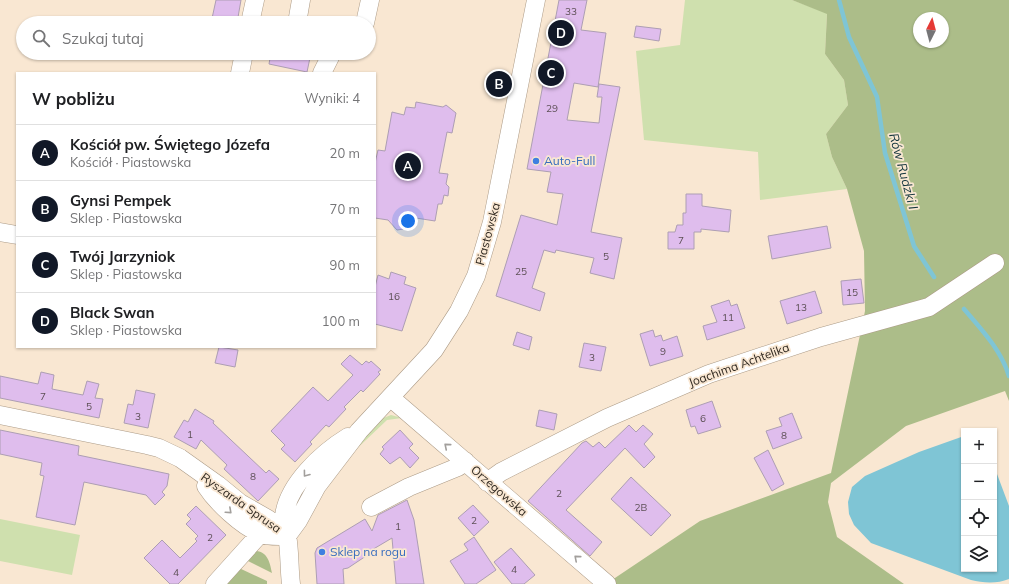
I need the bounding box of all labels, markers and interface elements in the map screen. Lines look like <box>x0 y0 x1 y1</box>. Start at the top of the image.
house number: 33 <box>565 5 577 18</box>
north arrow <box>913 12 949 48</box>
search box <box>16 16 376 60</box>
pin: D <box>548 18 574 48</box>
icon: search <box>30 27 52 49</box>
text: Szukaj tutaj <box>62 29 144 48</box>
pin: C <box>538 58 564 88</box>
pin: B <box>486 69 512 99</box>
text: W pobliżu <box>32 88 115 109</box>
text: Wyniki: 4 <box>304 90 360 106</box>
house number: 29 <box>546 102 558 115</box>
water label: Rów Rudzki I <box>886 131 922 212</box>
text: Kościół pw. Świętego Józefa <box>70 135 270 154</box>
text: A <box>40 145 50 161</box>
text: 20 m <box>330 145 360 161</box>
pin: A <box>395 151 421 181</box>
place label: Auto-Full <box>544 153 595 168</box>
text: Kościół · Piastowska <box>70 154 191 170</box>
marker: Auto-Full <box>531 156 541 166</box>
text: Gynsi Pempek <box>70 191 171 210</box>
text: B <box>41 201 49 217</box>
text: 70 m <box>330 201 360 217</box>
street label: Piastowska <box>472 201 503 267</box>
text: Sklep · Piastowska <box>70 210 182 226</box>
your location <box>398 211 418 231</box>
house number: 7 <box>678 234 684 247</box>
text: Twój Jarzyniok <box>70 247 175 266</box>
house number: 5 <box>603 250 609 263</box>
text: C <box>41 257 49 273</box>
text: 90 m <box>330 257 360 273</box>
house number: 25 <box>515 265 527 278</box>
text: Sklep · Piastowska <box>70 266 182 282</box>
house number: 15 <box>846 286 858 299</box>
house number: 16 <box>388 290 400 303</box>
house number: 13 <box>795 301 807 314</box>
text: Black Swan <box>70 303 155 322</box>
house number: 11 <box>722 311 734 324</box>
text: D <box>40 313 50 329</box>
text: 100 m <box>322 313 360 329</box>
text: Sklep · Piastowska <box>70 322 182 338</box>
street label: Joachima Achtelika <box>686 339 791 390</box>
house number: 9 <box>660 345 666 358</box>
house number: 3 <box>589 351 595 364</box>
house number: 7 <box>40 390 46 403</box>
house number: 5 <box>86 400 92 413</box>
house number: 3 <box>135 410 141 423</box>
house number: 6 <box>700 412 706 425</box>
house number: 1 <box>187 428 193 441</box>
map controls <box>961 428 997 572</box>
button: + <box>961 428 997 464</box>
house number: 8 <box>781 429 787 442</box>
one-way arrow <box>444 443 452 451</box>
street label: Orzegowska <box>468 462 531 519</box>
button: − <box>961 464 997 500</box>
street label: Ryszarda Sprusa <box>198 469 284 536</box>
house number: 8 <box>250 470 256 483</box>
one-way arrow <box>304 470 311 477</box>
house number: 2 <box>556 487 562 500</box>
button: locate <box>961 500 997 536</box>
house number: 2B <box>635 501 648 514</box>
one-way arrow <box>224 506 232 514</box>
house number: 2 <box>471 514 477 527</box>
house number: 1 <box>395 520 401 533</box>
house number: 2 <box>207 531 213 544</box>
button: layers <box>961 536 997 572</box>
place label: Sklep na rogu <box>330 544 406 559</box>
marker: Sklep na rogu <box>317 547 327 557</box>
one-way arrow <box>574 556 582 563</box>
house number: 4 <box>511 563 517 576</box>
house number: 4 <box>173 566 179 579</box>

